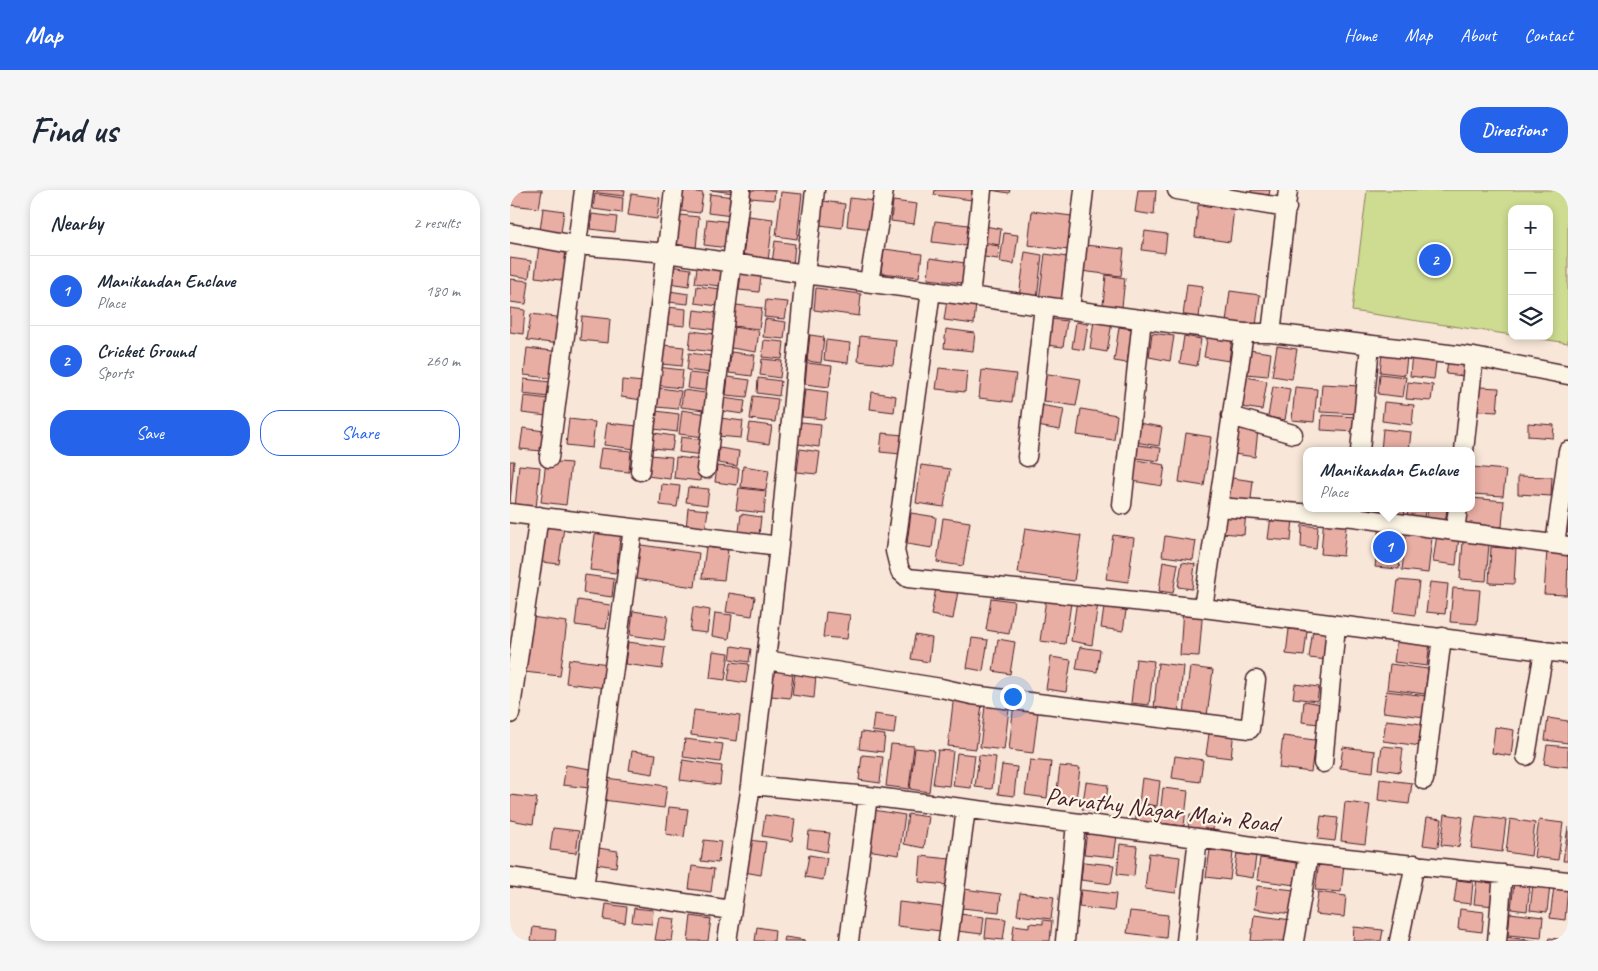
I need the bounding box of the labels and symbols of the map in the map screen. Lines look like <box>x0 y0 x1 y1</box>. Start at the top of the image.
pin: 2 <box>1419 241 1451 279</box>
pin: 1 <box>1373 528 1405 566</box>
your location <box>1000 684 1026 710</box>
street label: Parvathy Nagar Main Road <box>1044 780 1283 841</box>

